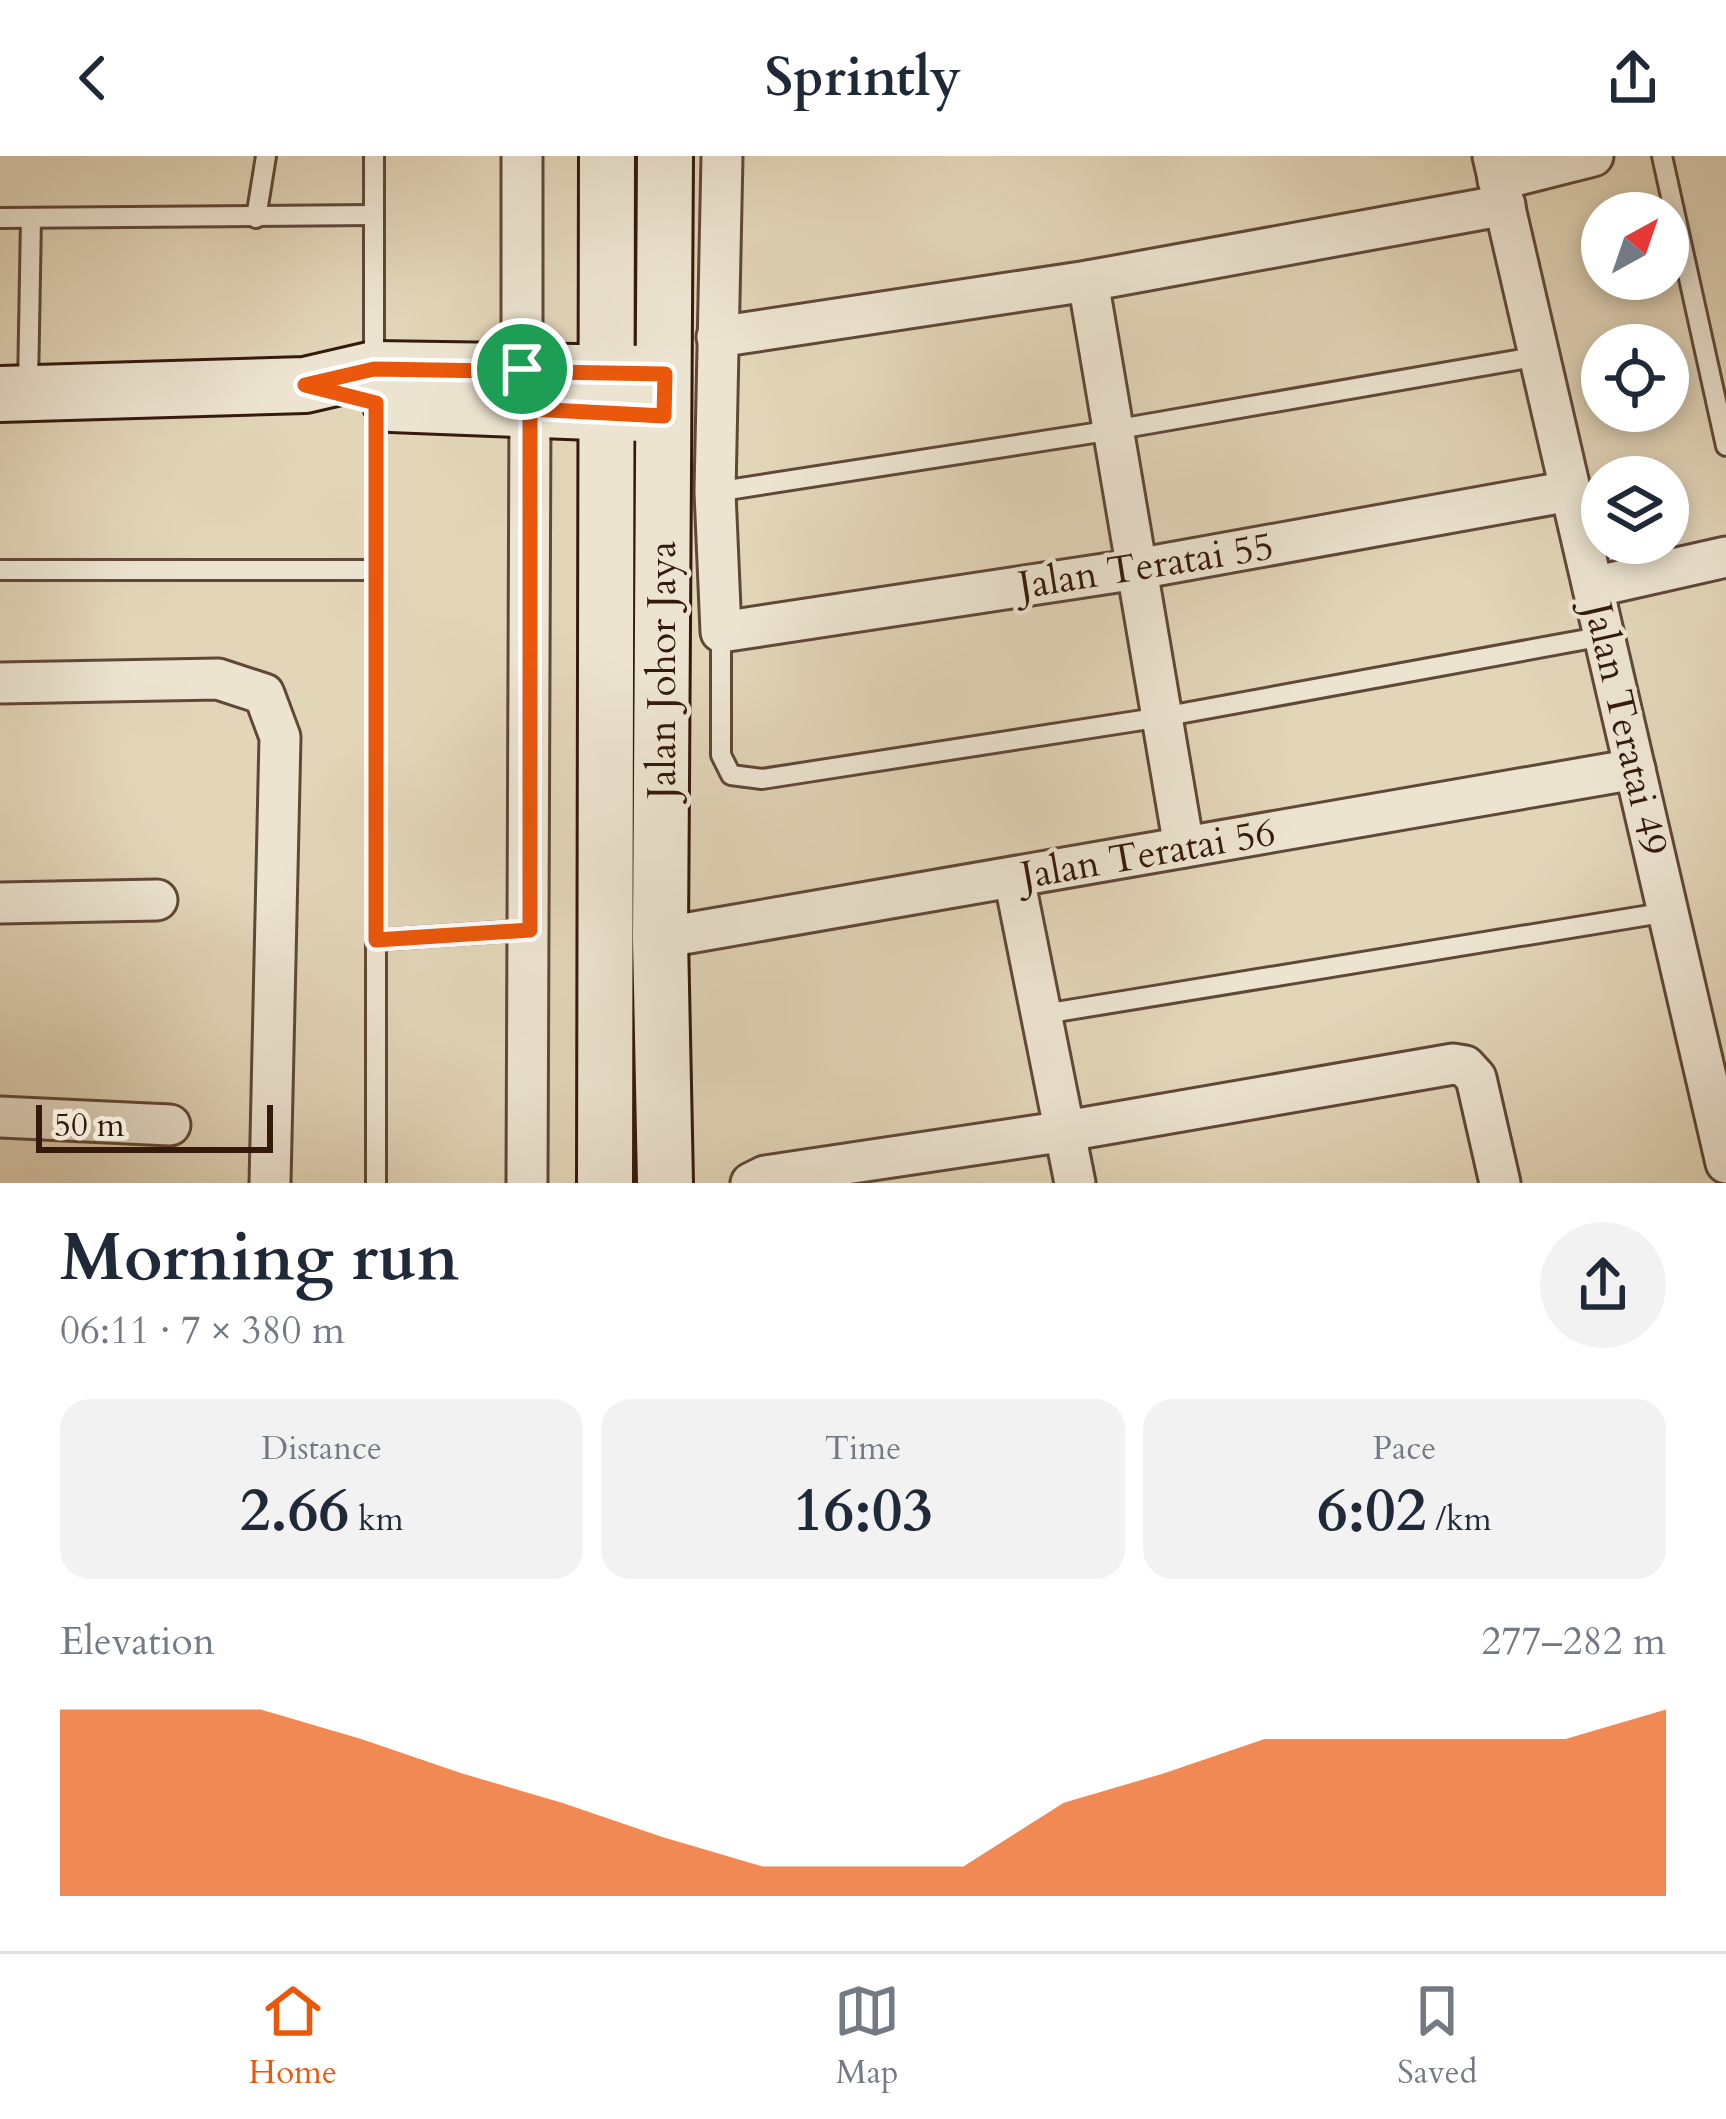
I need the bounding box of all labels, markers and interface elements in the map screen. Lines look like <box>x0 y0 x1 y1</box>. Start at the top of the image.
text: Sprintly <box>765 42 961 115</box>
icon: back <box>60 45 126 111</box>
icon: share <box>1600 45 1666 111</box>
north arrow <box>1581 192 1689 300</box>
map controls <box>1581 192 1689 564</box>
pin <box>471 318 573 420</box>
button: locate <box>1581 324 1689 432</box>
icon: arrive <box>489 336 555 402</box>
button: layers <box>1581 456 1689 564</box>
street label: Jalan Teratai 55 <box>1010 520 1277 613</box>
street label: Jalan Johor Jaya <box>636 541 689 804</box>
street label: Jalan Teratai 49 <box>1570 593 1681 860</box>
street label: Jalan Teratai 56 <box>1012 806 1279 903</box>
scale bar <box>36 1099 273 1152</box>
text: 50 m <box>54 1103 125 1148</box>
text: Morning run <box>60 1214 459 1303</box>
button: share <box>1540 1222 1666 1348</box>
text: 06:11 · 7 × 380 m <box>60 1304 345 1357</box>
text: Distance <box>261 1426 382 1471</box>
text: Time <box>825 1426 901 1471</box>
text: Pace <box>1372 1426 1436 1471</box>
text: 2.66 <box>240 1471 349 1552</box>
text: 16:03 <box>793 1471 933 1552</box>
text: 6:02 <box>1317 1471 1427 1552</box>
text: km <box>349 1497 404 1542</box>
text: /km <box>1427 1497 1492 1542</box>
text: Elevation <box>60 1615 215 1668</box>
text: 277–282 m <box>1481 1615 1666 1668</box>
tab: Home <box>249 1978 337 2095</box>
tab: Map <box>834 1978 900 2095</box>
tab: Saved <box>1397 1978 1477 2095</box>

